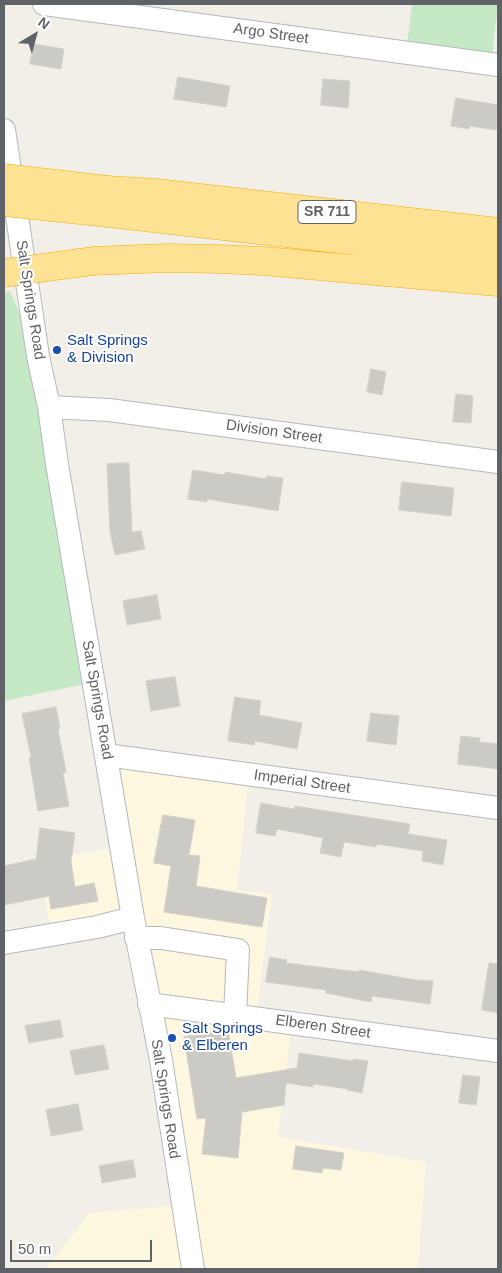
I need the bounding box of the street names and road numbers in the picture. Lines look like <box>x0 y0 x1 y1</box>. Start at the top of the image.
street label: Argo Street <box>232 20 310 48</box>
road number: SR 711 <box>298 200 356 223</box>
street label: Salt Springs Road <box>12 239 48 361</box>
street label: Division Street <box>225 416 323 448</box>
street label: Salt Springs Road <box>78 639 116 761</box>
street label: Imperial Street <box>252 766 352 798</box>
street label: Elberen Street <box>274 1011 372 1043</box>
street label: Salt Springs Road <box>147 1038 183 1160</box>

